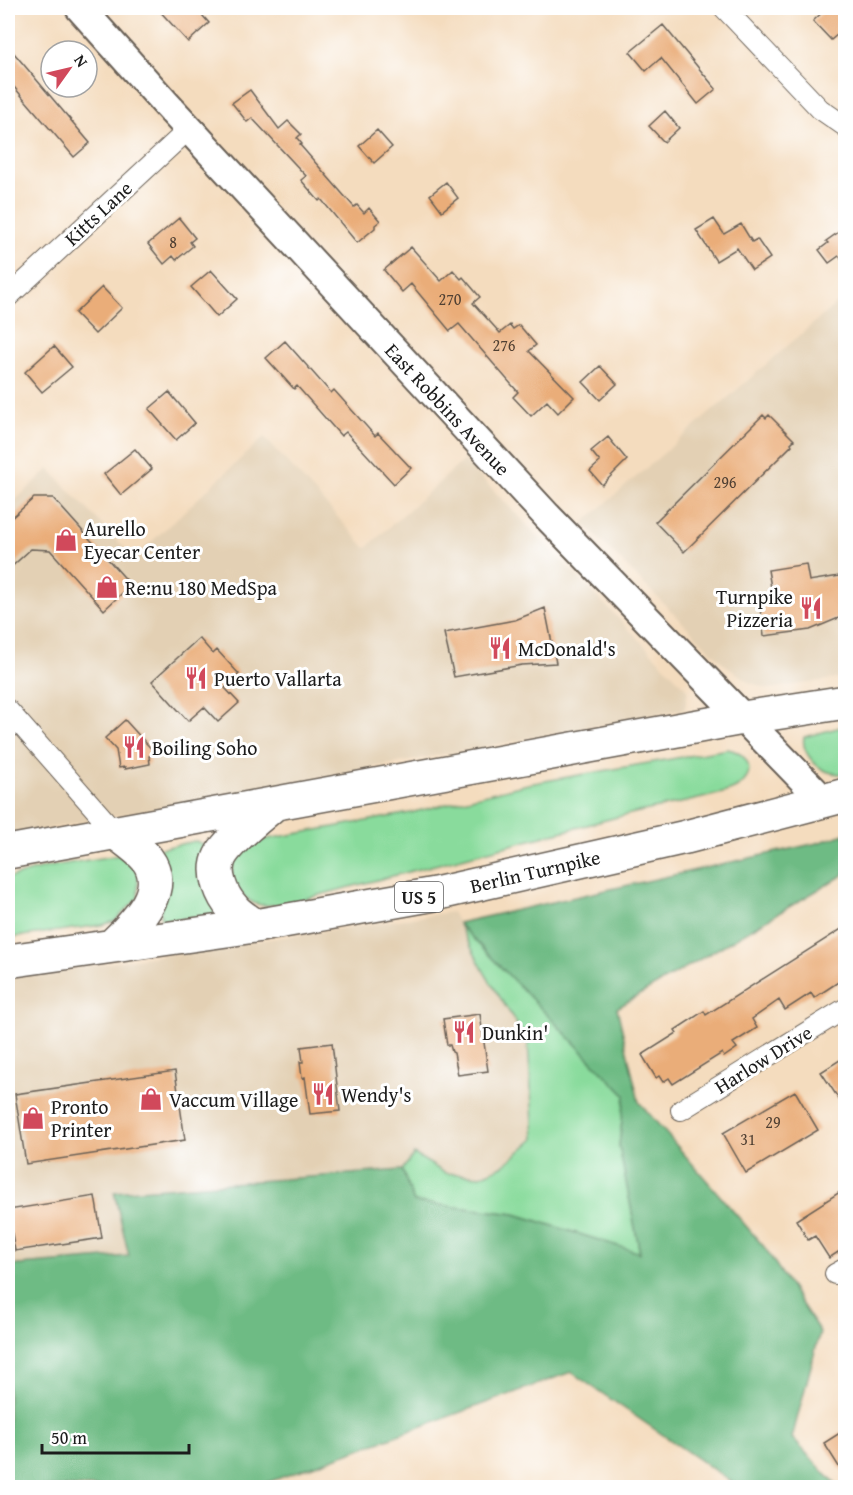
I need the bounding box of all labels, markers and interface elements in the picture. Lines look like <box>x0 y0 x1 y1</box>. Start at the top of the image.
north arrow <box>39 39 99 99</box>
text: N <box>68 49 95 72</box>
street label: Kitts Lane <box>57 174 139 252</box>
house number: 8 <box>169 230 177 254</box>
house number: 270 <box>438 287 462 311</box>
house number: 276 <box>492 333 516 357</box>
street label: East Robbins Avenue <box>379 336 517 482</box>
house number: 296 <box>713 470 737 494</box>
place label: Aurello Eyecar Center <box>84 514 200 566</box>
shop icon: Aurello Eyecar Center <box>53 527 79 553</box>
place label: Re:nu 180 MedSpa <box>125 573 278 602</box>
shop icon: Re:nu 180 MedSpa <box>94 574 120 600</box>
place label: Turnpike Pizzeria <box>716 582 794 634</box>
restaurant icon: Turnpike Pizzeria <box>798 595 824 621</box>
place label: McDonald's <box>518 634 616 663</box>
restaurant icon: McDonald's <box>487 635 513 661</box>
place label: Puerto Vallarta <box>214 664 342 693</box>
restaurant icon: Puerto Vallarta <box>183 665 209 691</box>
place label: Boiling Soho <box>152 733 257 762</box>
restaurant icon: Boiling Soho <box>121 734 147 760</box>
street label: Berlin Turnpike <box>467 842 603 900</box>
road number: US 5 <box>395 882 443 912</box>
place label: Dunkin' <box>482 1018 548 1047</box>
street label: Harlow Drive <box>709 1018 817 1100</box>
restaurant icon: Dunkin' <box>451 1019 477 1045</box>
place label: Wendy's <box>341 1080 412 1109</box>
restaurant icon: Wendy's <box>310 1081 336 1107</box>
place label: Vaccum Village <box>169 1085 298 1114</box>
shop icon: Vaccum Village <box>138 1086 164 1112</box>
place label: Pronto Printer <box>51 1092 112 1144</box>
shop icon: Pronto Printer <box>20 1105 46 1131</box>
house number: 29 <box>765 1110 781 1134</box>
house number: 31 <box>740 1127 756 1151</box>
scale bar <box>42 1417 189 1455</box>
text: 50 m <box>51 1424 87 1451</box>

